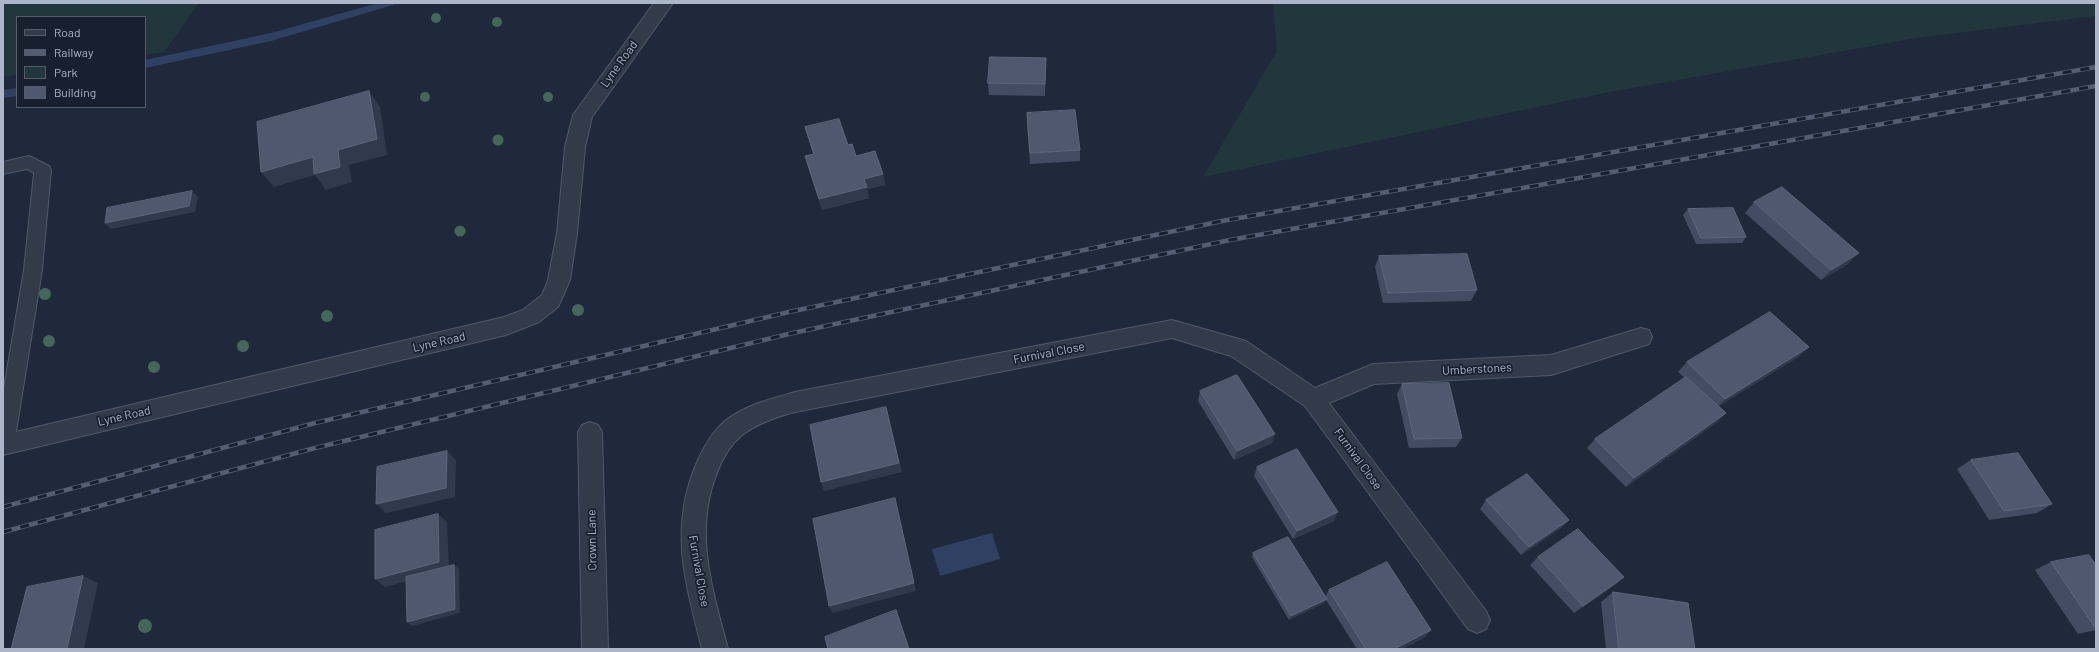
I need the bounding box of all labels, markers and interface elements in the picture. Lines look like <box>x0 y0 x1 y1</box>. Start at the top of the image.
legend <box>16 16 146 108</box>
text: Road <box>54 25 81 39</box>
street label: Lyne Road <box>597 38 641 90</box>
text: Railway <box>54 45 93 59</box>
text: Park <box>54 65 78 79</box>
text: Building <box>54 85 96 99</box>
street label: Lyne Road <box>411 329 467 355</box>
street label: Furnival Close <box>1012 339 1086 367</box>
street label: Umberstones <box>1442 360 1512 378</box>
street label: Lyne Road <box>96 403 152 429</box>
street label: Furnival Close <box>1331 425 1385 493</box>
street label: Crown Lane <box>584 509 600 571</box>
street label: Furnival Close <box>686 534 712 608</box>

